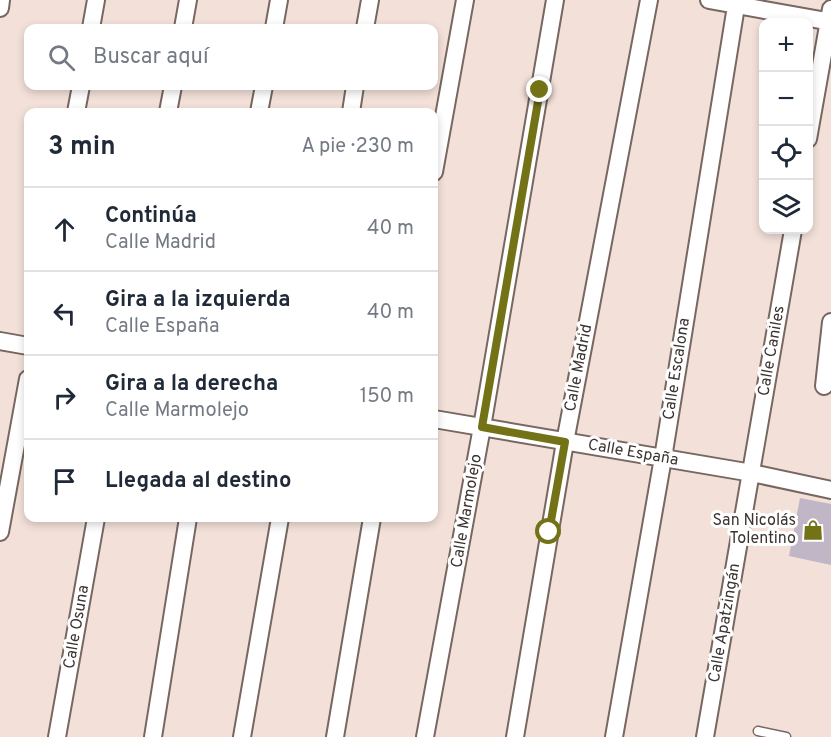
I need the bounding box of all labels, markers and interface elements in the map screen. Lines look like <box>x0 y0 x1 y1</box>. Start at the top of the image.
map controls <box>759 18 813 234</box>
button: + <box>759 18 813 72</box>
search box <box>24 24 438 90</box>
icon: search <box>45 41 78 74</box>
text: Buscar aquí <box>93 44 209 71</box>
button: − <box>759 72 813 126</box>
route end <box>526 76 552 102</box>
button: locate <box>759 126 813 180</box>
text: 3 min <box>48 131 116 164</box>
text: A pie · 230 m <box>301 134 414 160</box>
button: layers <box>759 180 813 234</box>
text: Continúa <box>105 203 197 230</box>
icon: ahead <box>48 213 81 246</box>
text: 40 m <box>367 216 414 242</box>
text: Calle Madrid <box>105 230 216 256</box>
text: Gira a la izquierda <box>105 287 291 314</box>
icon: left <box>48 297 81 330</box>
text: 40 m <box>367 300 414 326</box>
street label: Calle Caniles <box>754 304 790 398</box>
text: Calle España <box>105 314 220 340</box>
street label: Calle Escalona <box>659 317 695 421</box>
street label: Calle Madrid <box>561 323 597 413</box>
text: Gira a la derecha <box>105 371 278 398</box>
icon: right <box>48 381 81 414</box>
text: 150 m <box>360 384 414 410</box>
text: Calle Marmolejo <box>105 398 249 424</box>
street label: Calle España <box>586 435 680 471</box>
street label: Calle Marmolejo <box>447 452 487 569</box>
icon: arrive <box>48 465 81 498</box>
text: Llegada al destino <box>105 468 291 495</box>
place label: San Nicolás Tolentino <box>712 511 796 549</box>
route start <box>535 518 561 544</box>
shop icon: San Nicolás Tolentino <box>801 518 825 542</box>
street label: Calle Apatzingán <box>705 562 745 684</box>
street label: Calle Osuna <box>60 584 94 670</box>

